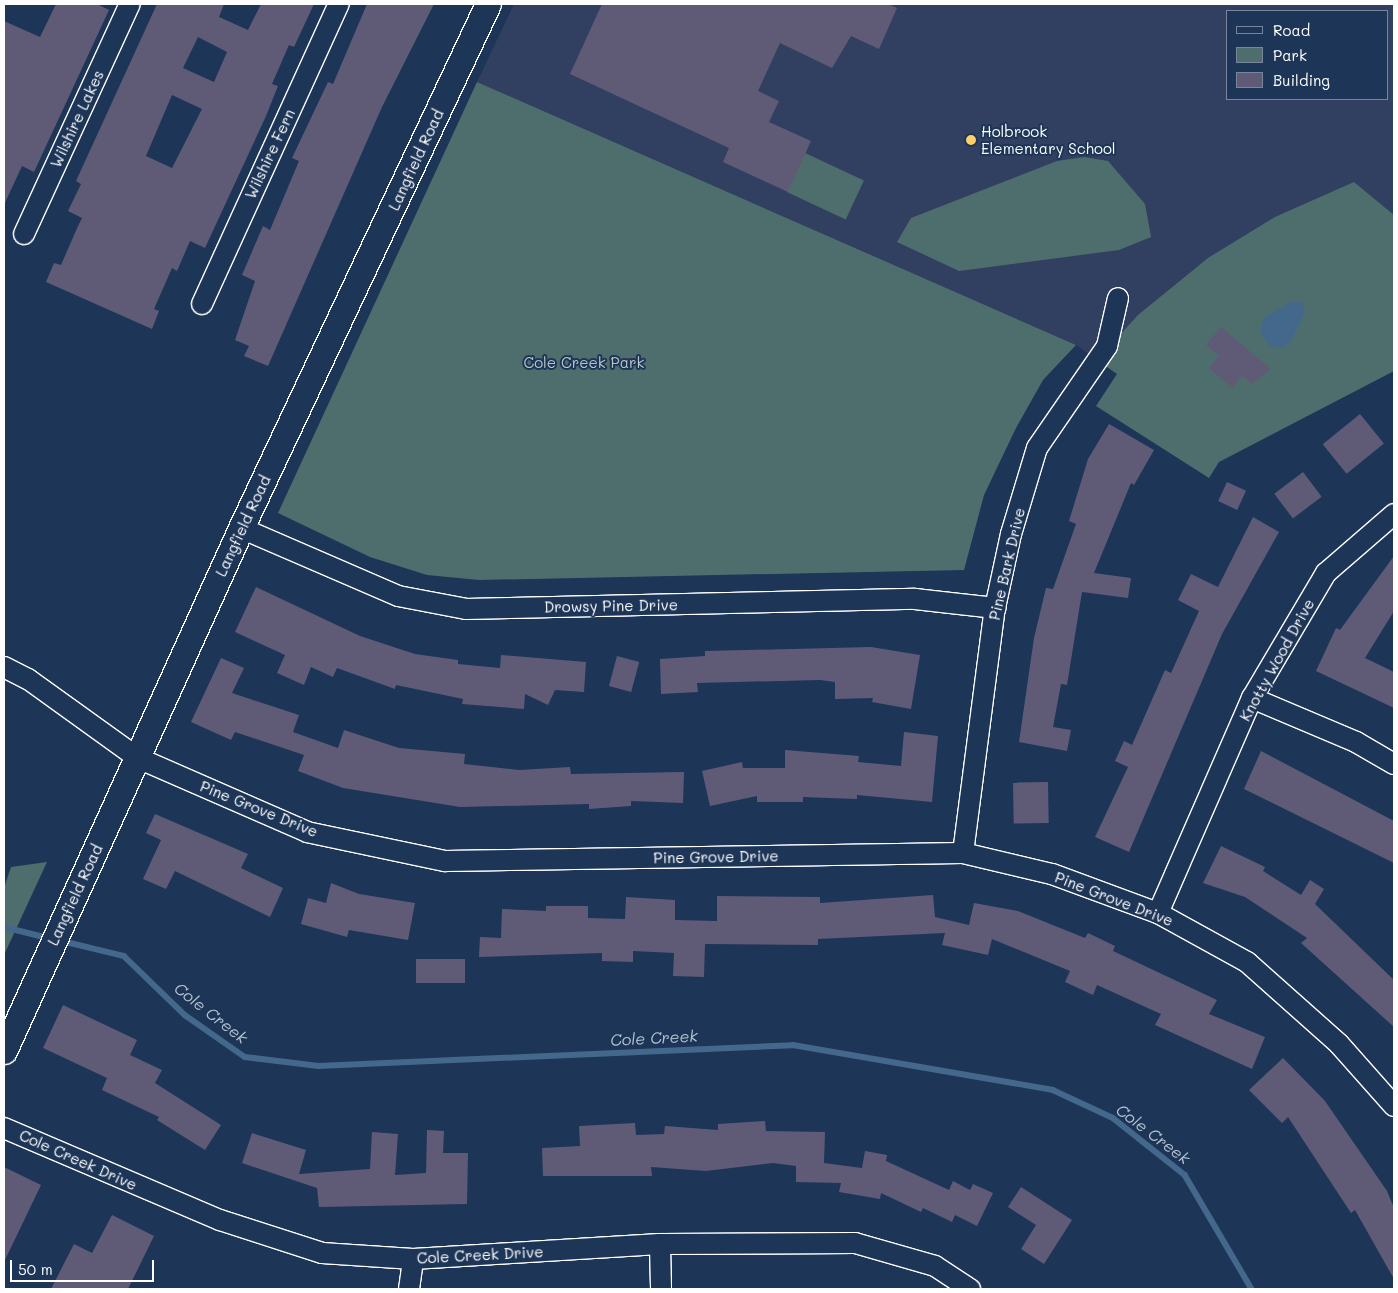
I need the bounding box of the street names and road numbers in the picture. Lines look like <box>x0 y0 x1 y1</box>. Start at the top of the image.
street label: Wilshire Lakes <box>47 67 107 171</box>
street label: Wilshire Fern <box>241 106 299 202</box>
street label: Langfield Road <box>385 107 447 213</box>
street label: Langfield Road <box>212 473 274 579</box>
street label: Pine Bark Drive <box>985 506 1029 622</box>
street label: Drowsy Pine Drive <box>544 596 678 616</box>
street label: Knotty Wood Drive <box>1236 596 1318 724</box>
street label: Pine Grove Drive <box>198 777 320 841</box>
street label: Langfield Road <box>44 842 106 948</box>
street label: Pine Grove Drive <box>653 847 779 867</box>
street label: Pine Grove Drive <box>1052 868 1176 930</box>
street label: Cole Creek Drive <box>16 1126 140 1194</box>
street label: Cole Creek Drive <box>416 1243 544 1267</box>

